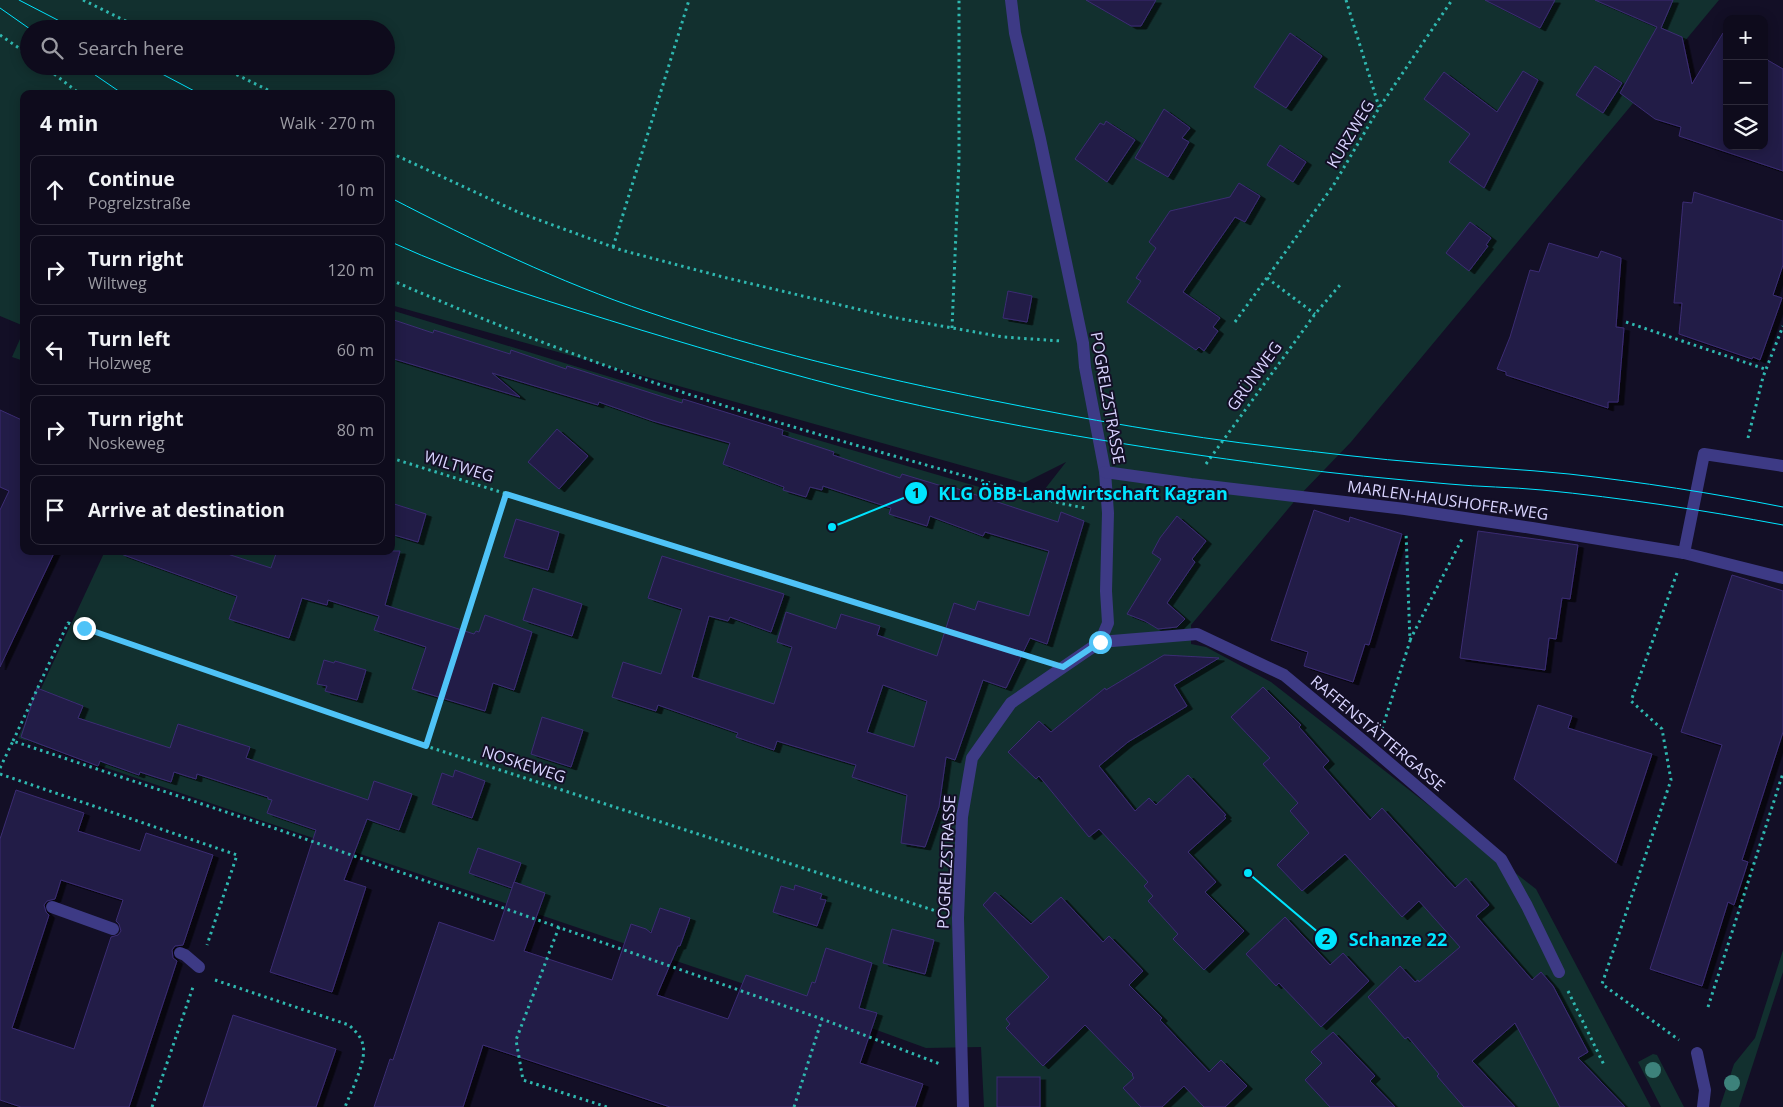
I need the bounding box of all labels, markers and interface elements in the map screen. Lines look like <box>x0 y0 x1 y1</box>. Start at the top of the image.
map controls <box>1723 15 1768 150</box>
button: + <box>1723 15 1768 60</box>
search box <box>20 20 395 75</box>
icon: search <box>38 34 66 62</box>
text: Search here <box>78 35 184 61</box>
button: − <box>1723 60 1768 105</box>
street label: KURZWEG <box>1321 96 1379 172</box>
button: layers <box>1723 105 1768 150</box>
text: 4 min <box>40 109 98 137</box>
text: Walk · 270 m <box>280 112 375 134</box>
text: Continue <box>88 166 175 192</box>
icon: ahead <box>41 176 69 204</box>
text: 10 m <box>337 179 374 201</box>
text: Pogrelzstraße <box>88 192 191 214</box>
text: Turn right <box>88 246 183 272</box>
icon: right <box>41 256 69 284</box>
text: 120 m <box>328 259 374 281</box>
text: Wiltweg <box>88 272 147 294</box>
text: Turn left <box>88 326 170 352</box>
street label: POGRELZSTRASSE <box>1086 330 1130 466</box>
icon: left <box>41 336 69 364</box>
street label: GRÜNWEG <box>1221 337 1287 415</box>
text: 60 m <box>337 339 374 361</box>
text: Holzweg <box>88 352 151 374</box>
text: Turn right <box>88 406 183 432</box>
icon: right <box>41 416 69 444</box>
text: 80 m <box>337 419 374 441</box>
text: Noskeweg <box>88 432 165 454</box>
street label: WILTWEG <box>421 445 497 487</box>
street label: MARLEN-HAUSHOFER-WEG <box>1346 475 1550 525</box>
callout: KLG ÖBB-Landwirtschaft Kagran <box>903 477 1238 510</box>
text: KLG ÖBB-Landwirtschaft Kagran <box>938 481 1228 505</box>
text: 1 <box>912 482 920 502</box>
icon: arrive <box>41 496 69 524</box>
text: Arrive at destination <box>88 497 285 523</box>
route end <box>73 617 96 640</box>
route start <box>1089 631 1112 654</box>
street label: RAFFENSTÄTTERGASSE <box>1306 670 1450 796</box>
street label: NOSKEWEG <box>479 740 569 788</box>
street label: POGRELZSTRASSE <box>932 795 960 929</box>
callout: Schanze 22 <box>1313 923 1457 956</box>
text: Schanze 22 <box>1349 927 1447 951</box>
text: 2 <box>1322 928 1331 948</box>

